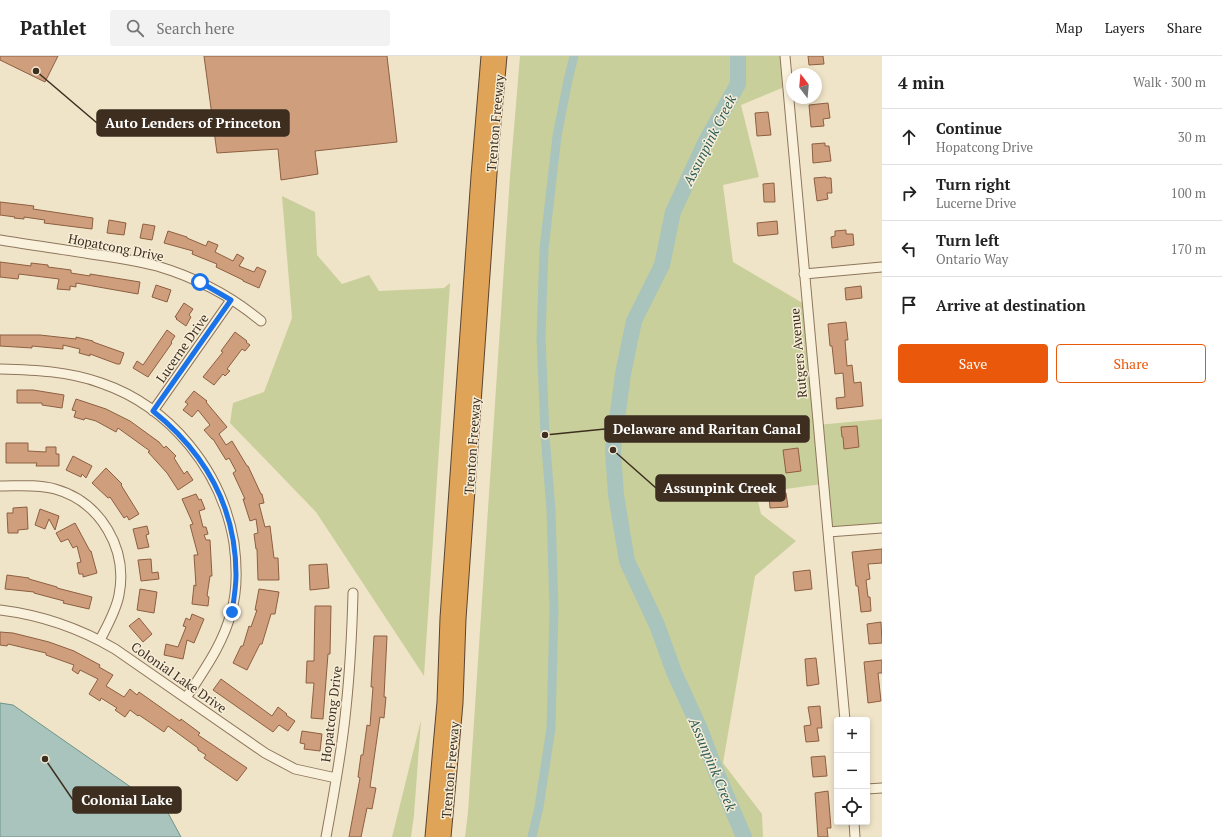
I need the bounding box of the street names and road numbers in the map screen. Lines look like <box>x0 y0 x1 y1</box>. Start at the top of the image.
street label: Trenton Freeway <box>482 73 508 172</box>
street label: Hopatcong Drive <box>67 229 165 265</box>
street label: Rutgers Avenue <box>785 307 811 399</box>
street label: Lucerne Drive <box>152 310 212 386</box>
street label: Trenton Freeway <box>460 396 484 495</box>
street label: Colonial Lake Drive <box>128 637 230 717</box>
street label: Hopatcong Drive <box>316 665 346 763</box>
street label: Trenton Freeway <box>437 720 463 819</box>

